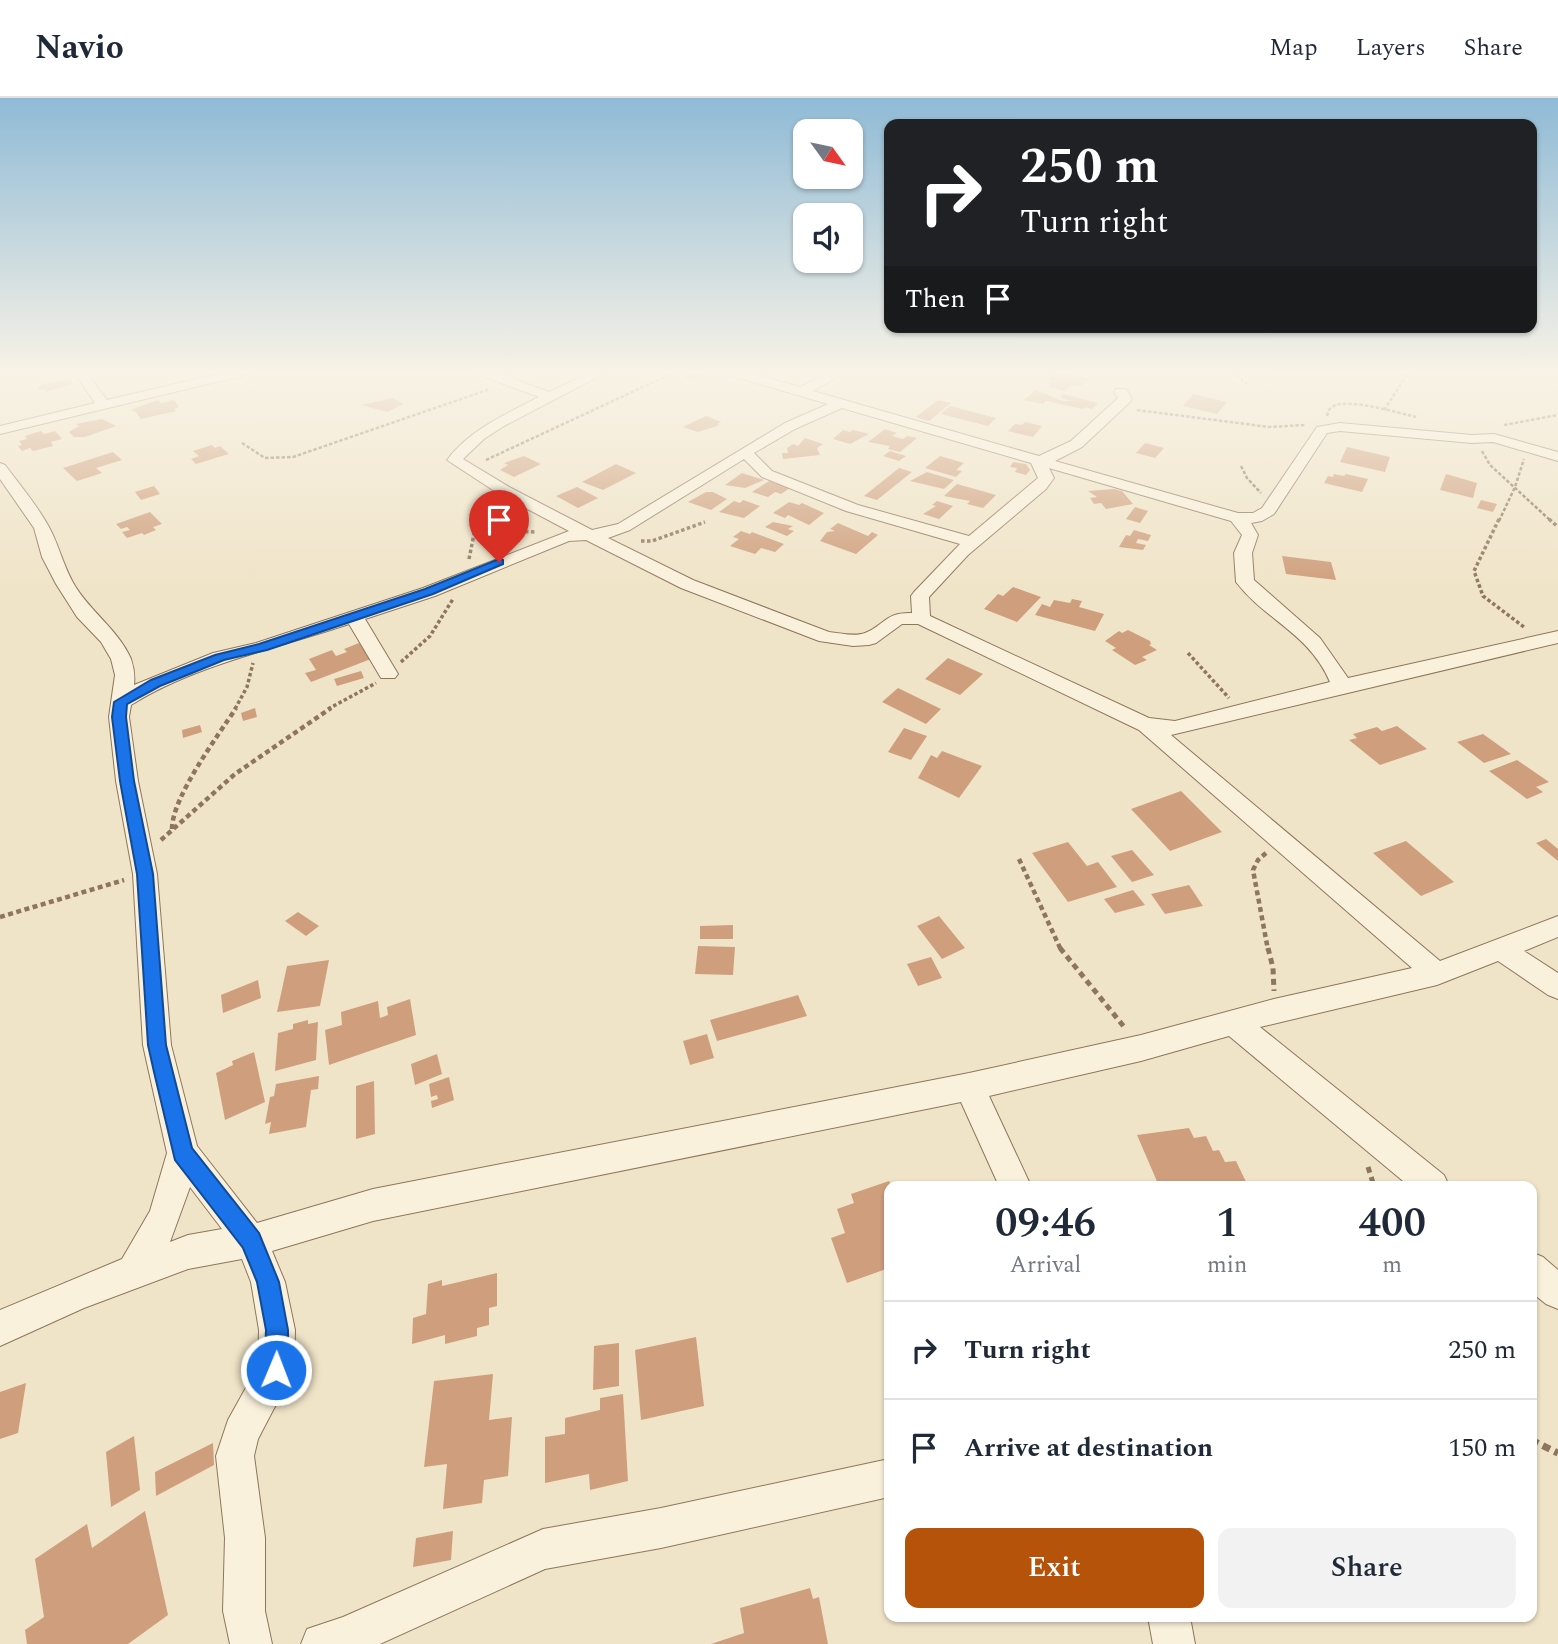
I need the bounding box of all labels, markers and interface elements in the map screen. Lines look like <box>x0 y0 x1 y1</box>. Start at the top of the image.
text: Navio <box>35 23 124 73</box>
text: Map <box>1269 30 1318 66</box>
text: Layers <box>1356 30 1426 66</box>
text: Share <box>1464 30 1523 66</box>
north arrow <box>793 119 863 189</box>
map controls <box>793 119 863 273</box>
text: 250 m <box>1020 130 1159 205</box>
icon: right <box>905 147 996 238</box>
text: Turn right <box>1020 198 1168 247</box>
button: sound <box>793 203 863 273</box>
text: Then <box>905 279 965 319</box>
icon: arrive <box>979 280 1017 318</box>
pin <box>469 490 529 562</box>
icon: arrive <box>480 501 518 539</box>
text: 09:46 <box>995 1192 1096 1255</box>
text: 1 <box>1216 1192 1238 1255</box>
text: 400 <box>1358 1192 1426 1255</box>
text: Arrival <box>1010 1248 1081 1283</box>
text: min <box>1207 1248 1247 1283</box>
text: m <box>1382 1248 1402 1283</box>
text: Turn right <box>964 1330 1091 1370</box>
text: 250 m <box>1448 1330 1516 1370</box>
icon: right <box>905 1331 943 1369</box>
position arrow <box>239 1333 313 1407</box>
text: Arrive at destination <box>964 1428 1213 1468</box>
text: 150 m <box>1448 1428 1516 1468</box>
icon: arrive <box>905 1429 943 1467</box>
button: Exit <box>905 1528 1204 1608</box>
button: Share <box>1218 1528 1516 1608</box>

